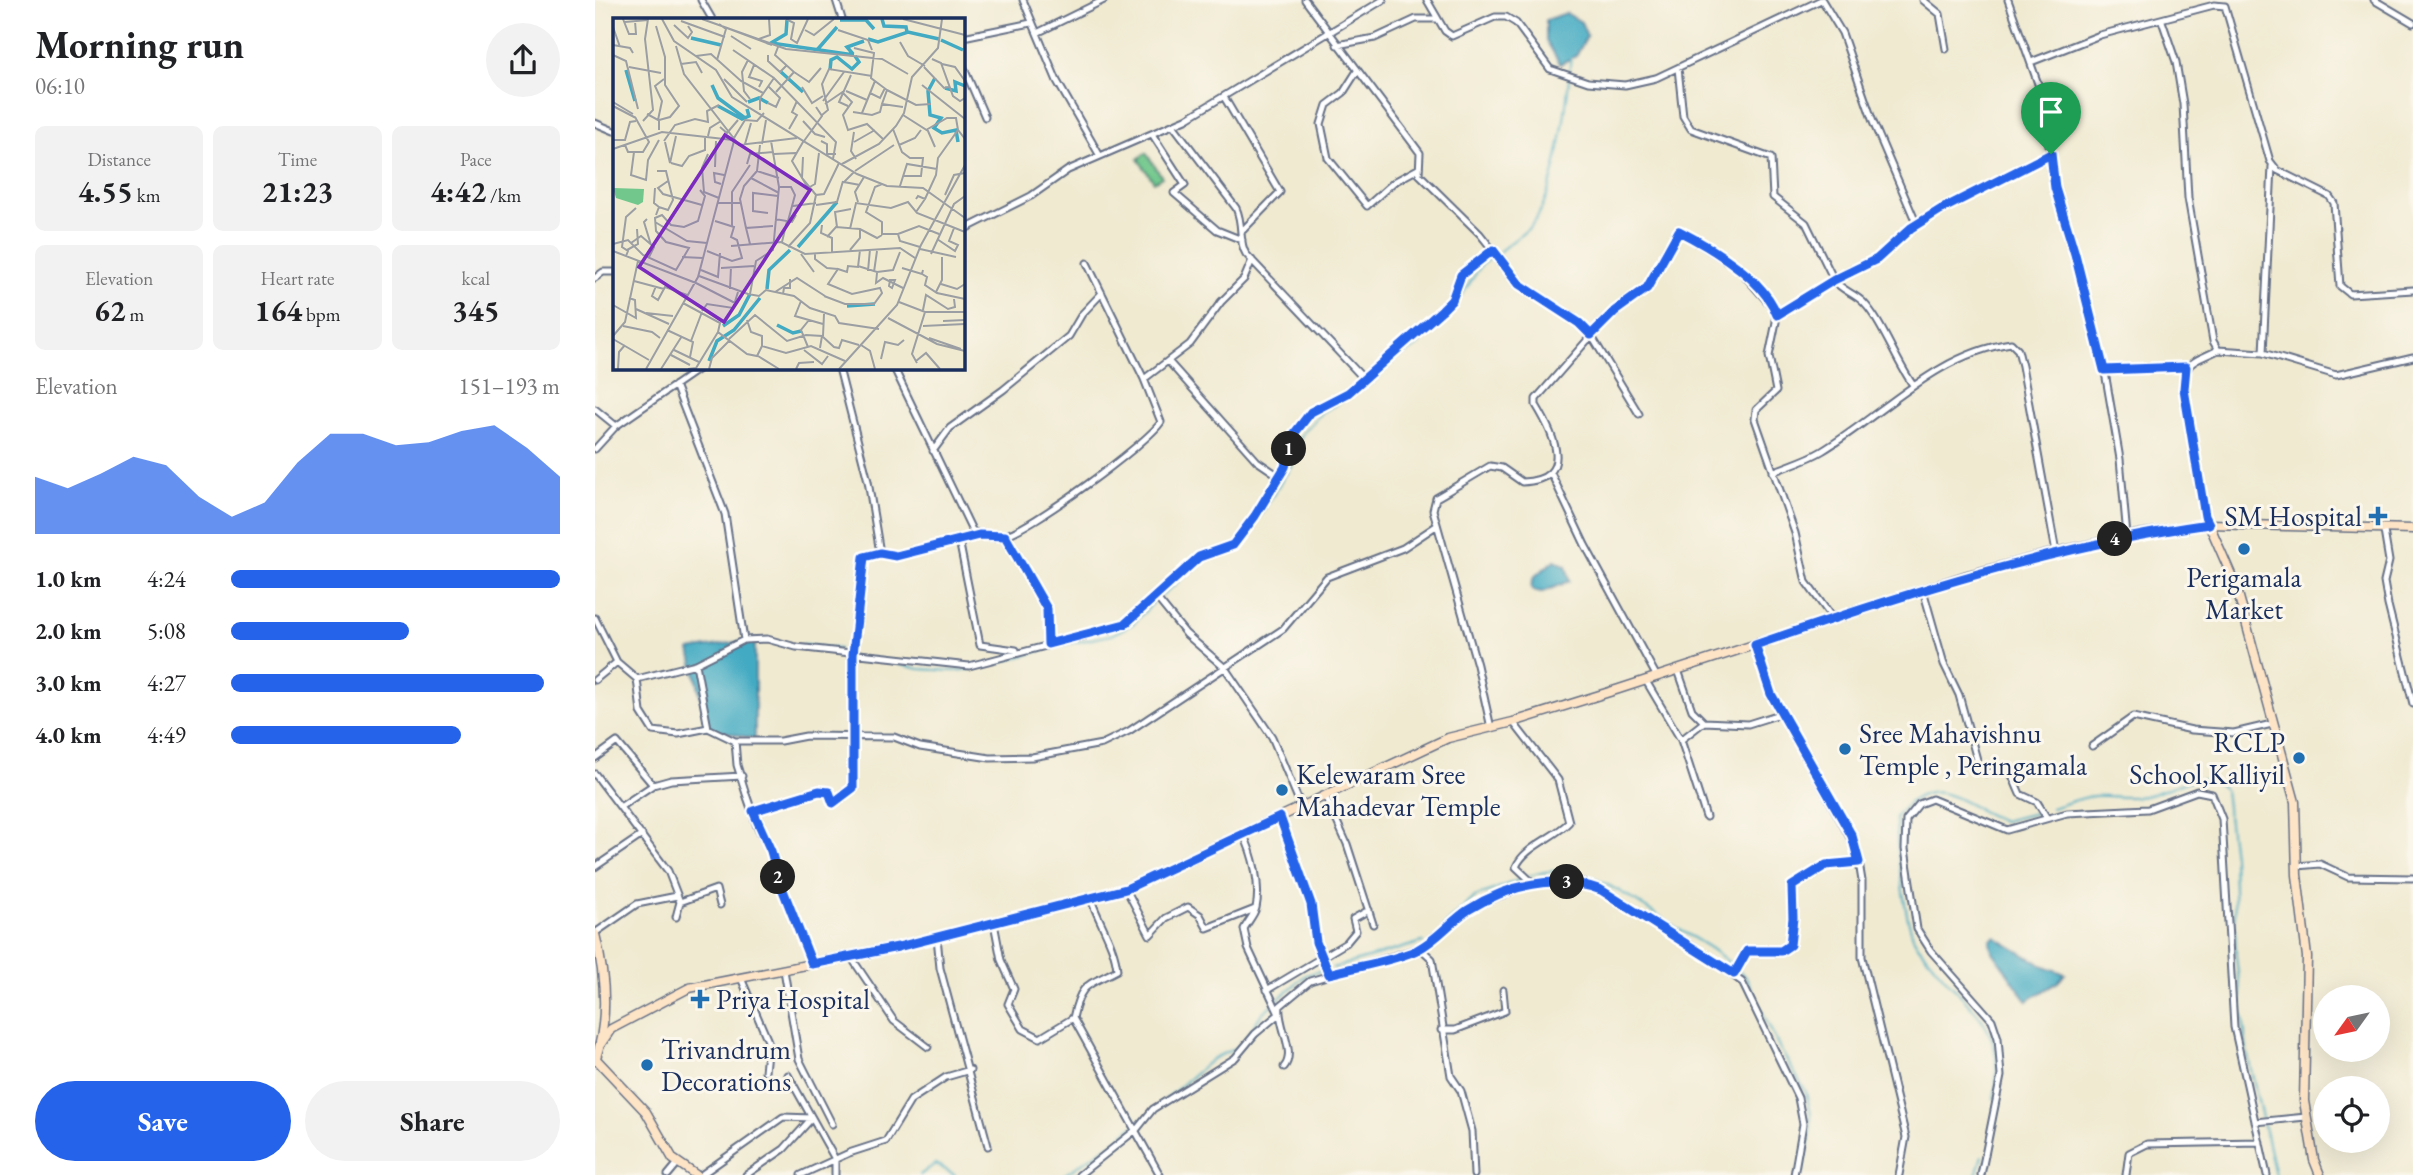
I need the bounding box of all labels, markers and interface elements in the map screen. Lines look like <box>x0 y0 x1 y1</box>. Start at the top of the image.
inset map <box>613 18 964 369</box>
text: Morning run <box>35 20 244 69</box>
button: share <box>486 23 560 97</box>
text: 06:10 <box>35 71 85 101</box>
pin <box>2021 82 2081 154</box>
icon: arrive <box>2032 93 2070 131</box>
text: Distance <box>87 147 151 172</box>
text: Time <box>278 147 317 172</box>
text: Pace <box>460 147 492 172</box>
text: 4.55 <box>78 172 133 211</box>
text: 21:23 <box>262 172 333 211</box>
text: 4:42 <box>430 172 486 211</box>
text: km <box>133 183 160 208</box>
text: /km <box>486 183 521 208</box>
text: Elevation <box>85 266 153 291</box>
text: Heart rate <box>261 266 334 291</box>
text: kcal <box>462 266 490 291</box>
text: 62 <box>94 291 126 330</box>
text: 164 <box>255 291 302 330</box>
text: 345 <box>452 291 500 330</box>
text: m <box>126 302 144 327</box>
text: bpm <box>302 302 340 327</box>
text: Elevation <box>35 371 118 401</box>
text: 151–193 m <box>459 371 560 401</box>
pin: 1 <box>1271 432 1307 466</box>
text: 1 <box>1283 436 1294 461</box>
place label: SM Hospital <box>2224 498 2362 534</box>
marker: SM Hospital <box>2368 506 2388 526</box>
pin: 4 <box>2097 522 2133 556</box>
text: 4 <box>2109 526 2120 551</box>
marker: Perigamala Market <box>2236 541 2252 557</box>
place label: Perigamala Market <box>2186 559 2303 627</box>
text: 1.0 km <box>35 564 102 594</box>
text: 4:24 <box>147 564 186 594</box>
text: 2.0 km <box>35 616 102 646</box>
text: 5:08 <box>147 616 186 646</box>
text: 3.0 km <box>35 668 102 698</box>
text: 4:27 <box>147 668 186 698</box>
place label: Sree Mahavishnu Temple , Peringamala <box>1859 715 2088 783</box>
text: 4.0 km <box>35 720 102 750</box>
text: 4:49 <box>147 720 186 750</box>
place label: RCLP School,Kalliyil <box>2129 724 2285 792</box>
marker: Sree Mahavishnu Temple , Peringamala <box>1837 741 1853 757</box>
marker: RCLP School,Kalliyil <box>2291 750 2307 766</box>
place label: Kelewaram Sree Mahadevar Temple <box>1296 756 1501 824</box>
marker: Kelewaram Sree Mahadevar Temple <box>1274 782 1290 798</box>
pin: 2 <box>761 860 795 894</box>
text: 2 <box>772 864 783 889</box>
pin: 3 <box>1549 864 1585 900</box>
text: 3 <box>1561 869 1572 894</box>
place label: Priya Hospital <box>716 981 870 1017</box>
north arrow <box>2313 985 2391 1062</box>
map controls <box>2313 985 2390 1153</box>
marker: Priya Hospital <box>690 989 710 1009</box>
place label: Trivandrum Decorations <box>661 1031 791 1099</box>
marker: Trivandrum Decorations <box>639 1057 655 1073</box>
button: locate <box>2313 1076 2390 1153</box>
button: Save <box>35 1081 291 1161</box>
button: Share <box>305 1081 560 1161</box>

